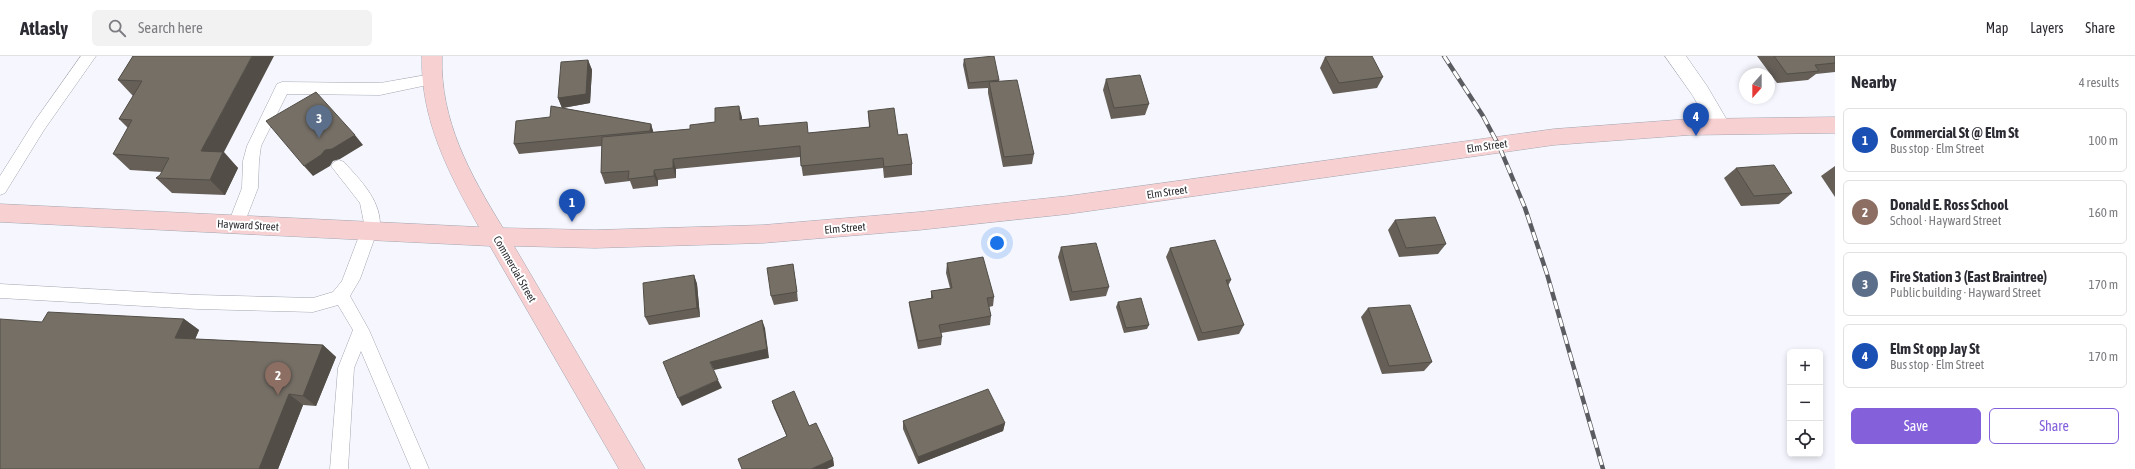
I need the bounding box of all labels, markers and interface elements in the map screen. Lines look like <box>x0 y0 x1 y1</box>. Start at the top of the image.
search box <box>92 10 372 46</box>
text: Atlasly <box>20 17 68 39</box>
icon: search <box>106 17 128 39</box>
text: Search here <box>138 19 203 36</box>
text: Map <box>1986 20 2008 36</box>
text: Layers <box>2030 20 2063 36</box>
text: Share <box>2085 20 2115 36</box>
north arrow <box>1739 68 1775 104</box>
text: Nearby <box>1851 72 1897 92</box>
text: 4 results <box>2079 75 2119 90</box>
pin: 4 <box>1683 103 1709 136</box>
pin: 3 <box>306 105 332 138</box>
text: Commercial St @ Elm St <box>1890 124 2019 141</box>
text: 1 <box>1862 133 1868 148</box>
text: 100 m <box>2089 133 2118 148</box>
street label: Elm Street <box>1466 137 1508 155</box>
text: Bus stop · Elm Street <box>1890 141 1984 156</box>
street label: Elm Street <box>1146 183 1188 201</box>
pin: 1 <box>559 189 585 222</box>
text: Donald E. Ross School <box>1890 196 2008 213</box>
text: 2 <box>1862 205 1868 220</box>
text: 160 m <box>2089 205 2118 220</box>
text: School · Hayward Street <box>1890 213 2002 228</box>
street label: Hayward Street <box>217 217 279 233</box>
street label: Elm Street <box>824 220 866 236</box>
your location <box>987 233 1007 253</box>
street label: Commercial Street <box>491 234 539 304</box>
text: Fire Station 3 (East Braintree) <box>1890 268 2047 285</box>
text: 3 <box>1862 277 1868 292</box>
text: 170 m <box>2089 277 2118 292</box>
text: Public building · Hayward Street <box>1890 285 2041 300</box>
text: Elm St opp Jay St <box>1890 340 1980 357</box>
map controls <box>1787 349 1823 457</box>
button: + <box>1787 349 1823 385</box>
text: 4 <box>1862 349 1868 364</box>
text: 170 m <box>2089 349 2118 364</box>
text: Bus stop · Elm Street <box>1890 357 1984 372</box>
pin: 2 <box>265 362 291 395</box>
button: − <box>1787 385 1823 421</box>
button: Save <box>1851 408 1981 444</box>
button: Share <box>1989 408 2119 444</box>
button: locate <box>1787 421 1823 457</box>

